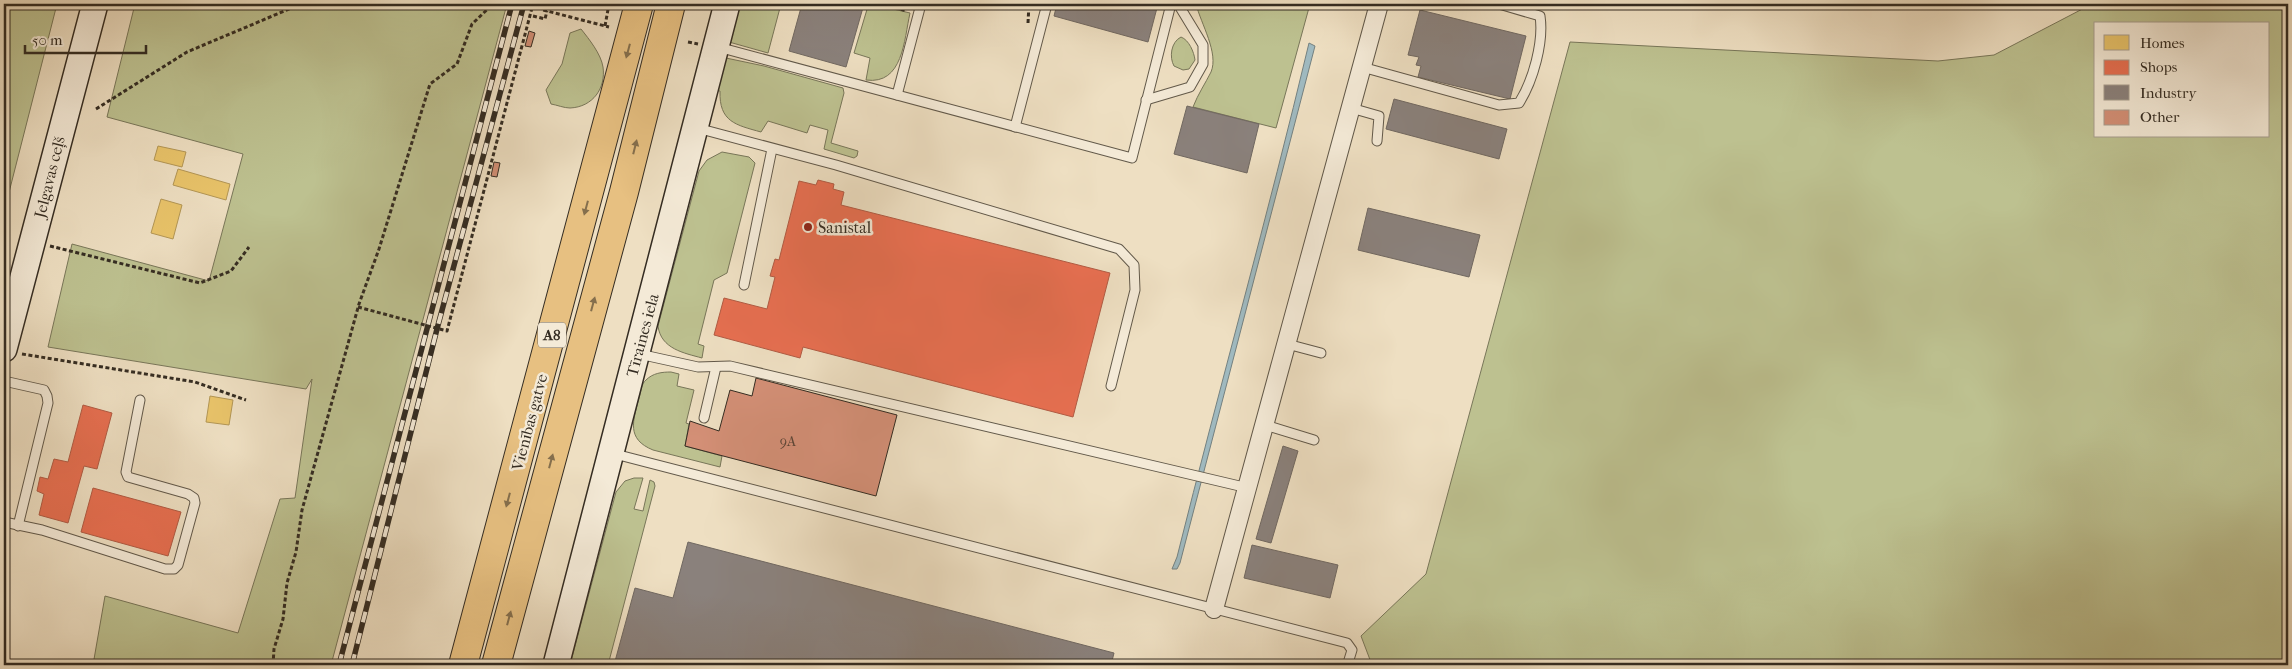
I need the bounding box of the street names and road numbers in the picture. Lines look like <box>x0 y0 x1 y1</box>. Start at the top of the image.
street label: Jelgavas ceļš <box>30 134 70 222</box>
street label: Tīraines iela <box>622 291 663 379</box>
road number: A8 <box>538 322 566 348</box>
street label: Vienības gatve <box>507 372 552 473</box>

